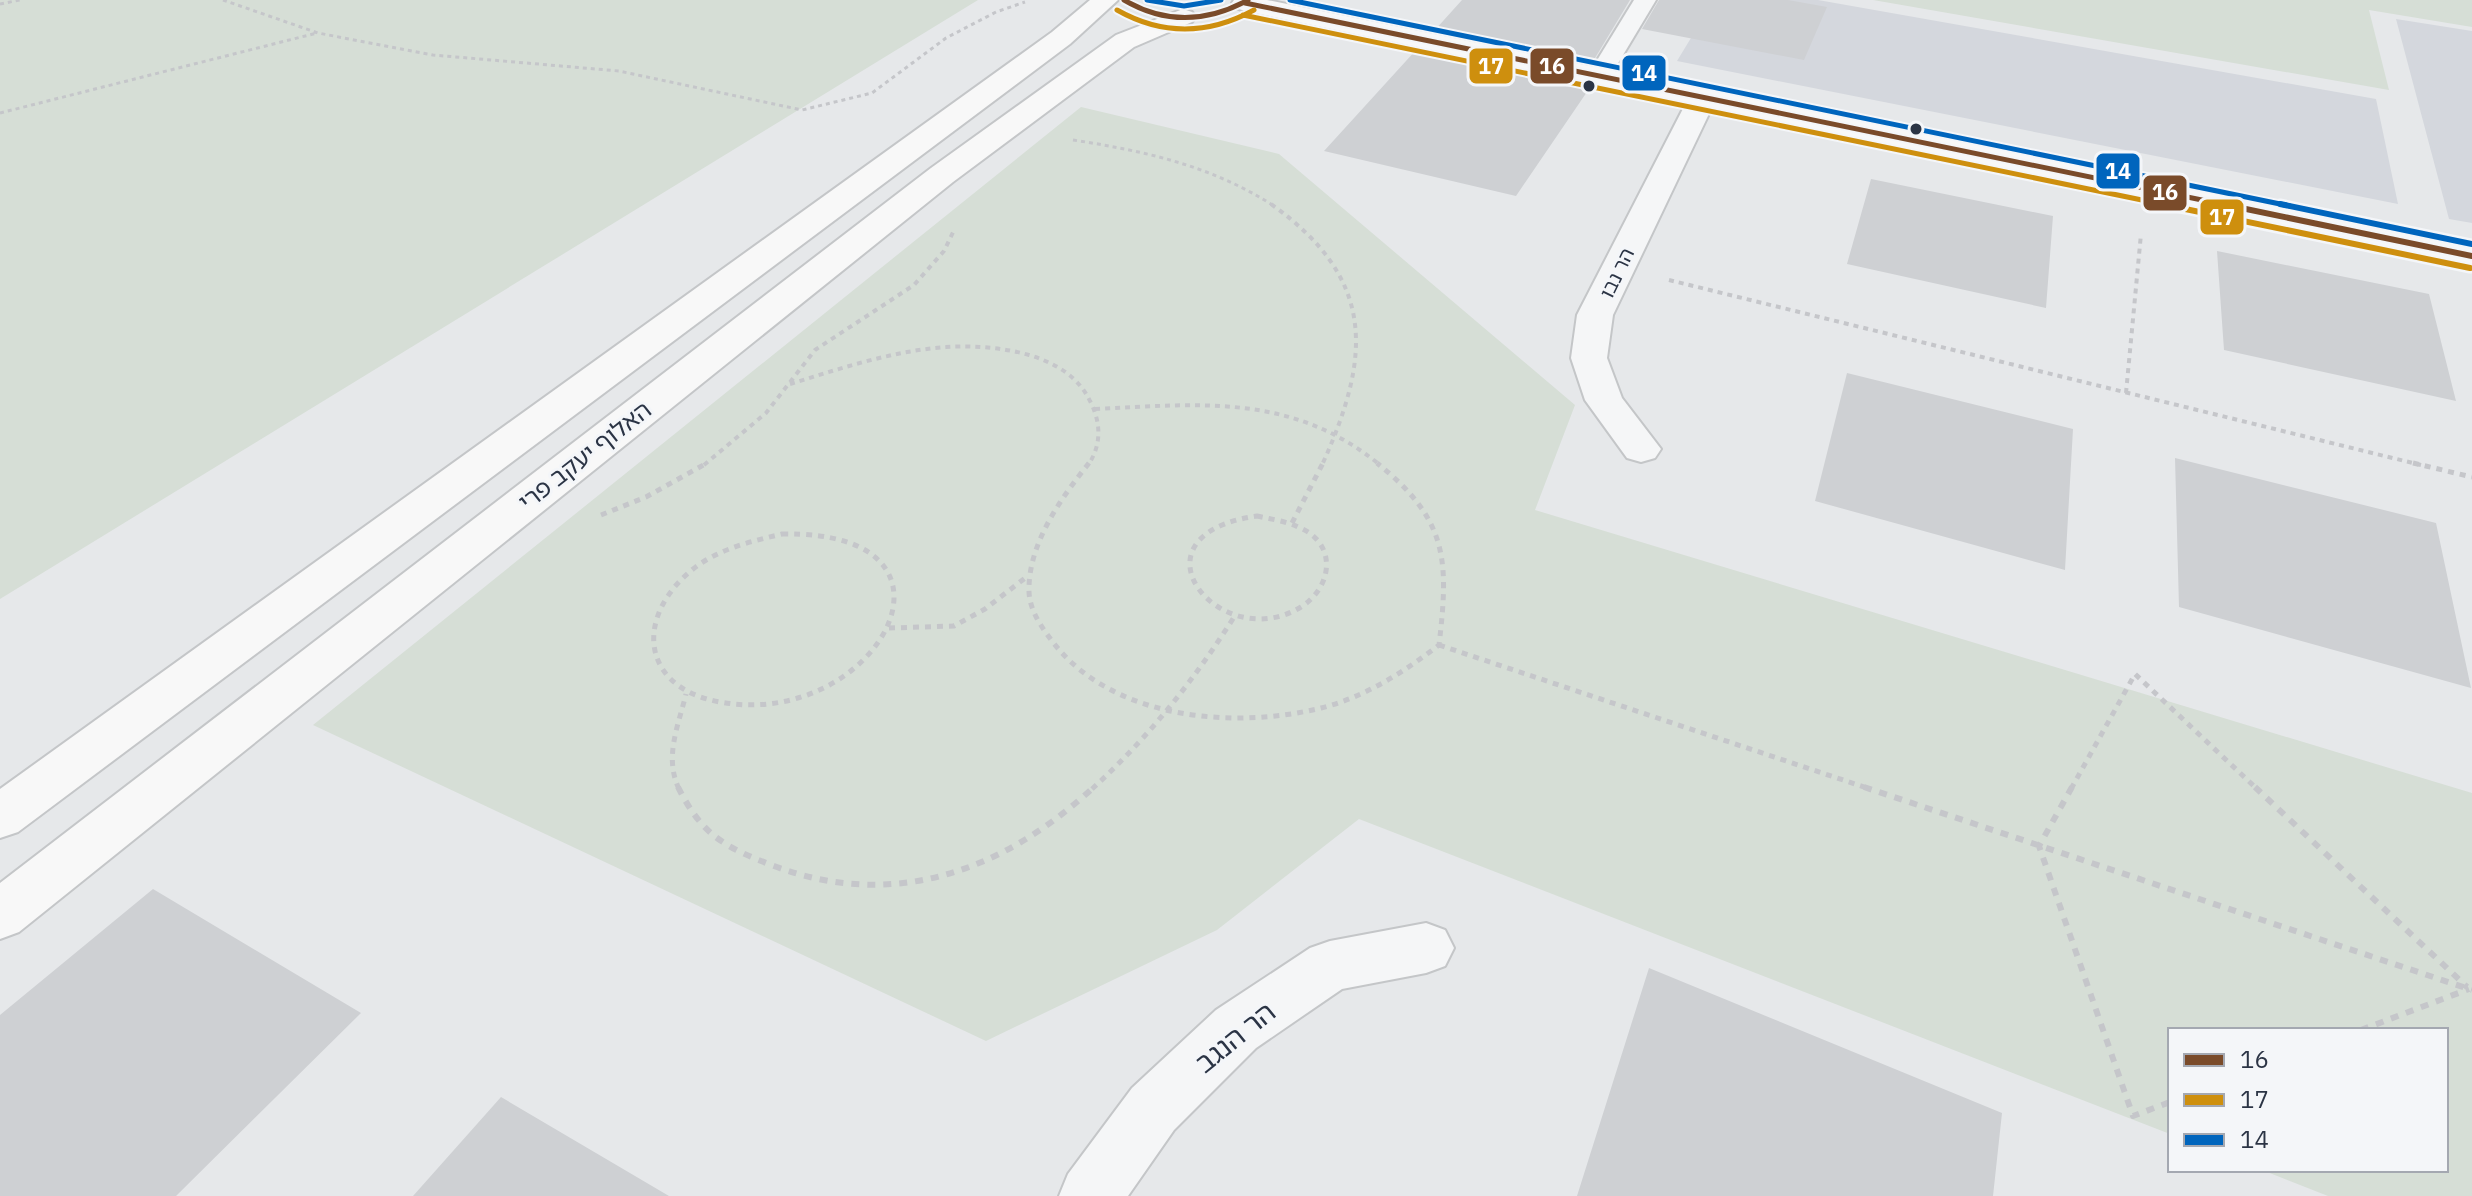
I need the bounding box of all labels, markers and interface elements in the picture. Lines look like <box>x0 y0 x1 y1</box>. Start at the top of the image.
line badge: 17 <box>1468 47 1514 85</box>
line badge: 16 <box>1529 47 1575 85</box>
text: 17 <box>1478 51 1504 80</box>
text: 16 <box>1539 51 1565 80</box>
line badge: 14 <box>1621 54 1667 92</box>
text: 14 <box>1631 58 1657 87</box>
unlabelled marker <box>1581 78 1597 94</box>
unlabelled marker <box>1908 121 1924 137</box>
line badge: 14 <box>2095 152 2141 190</box>
text: 14 <box>2105 156 2131 185</box>
line badge: 16 <box>2142 174 2188 212</box>
text: 16 <box>2152 177 2178 206</box>
line badge: 17 <box>2199 198 2245 236</box>
text: 17 <box>2209 202 2235 231</box>
street label: הר נבו <box>1593 243 1640 302</box>
street label: האלוף יעקב פרי <box>511 393 657 517</box>
street label: הר הנגב <box>1187 993 1283 1080</box>
legend <box>2168 1028 2448 1172</box>
text: 16 <box>2240 1043 2269 1075</box>
text: 17 <box>2240 1083 2269 1115</box>
text: 14 <box>2240 1123 2269 1155</box>

